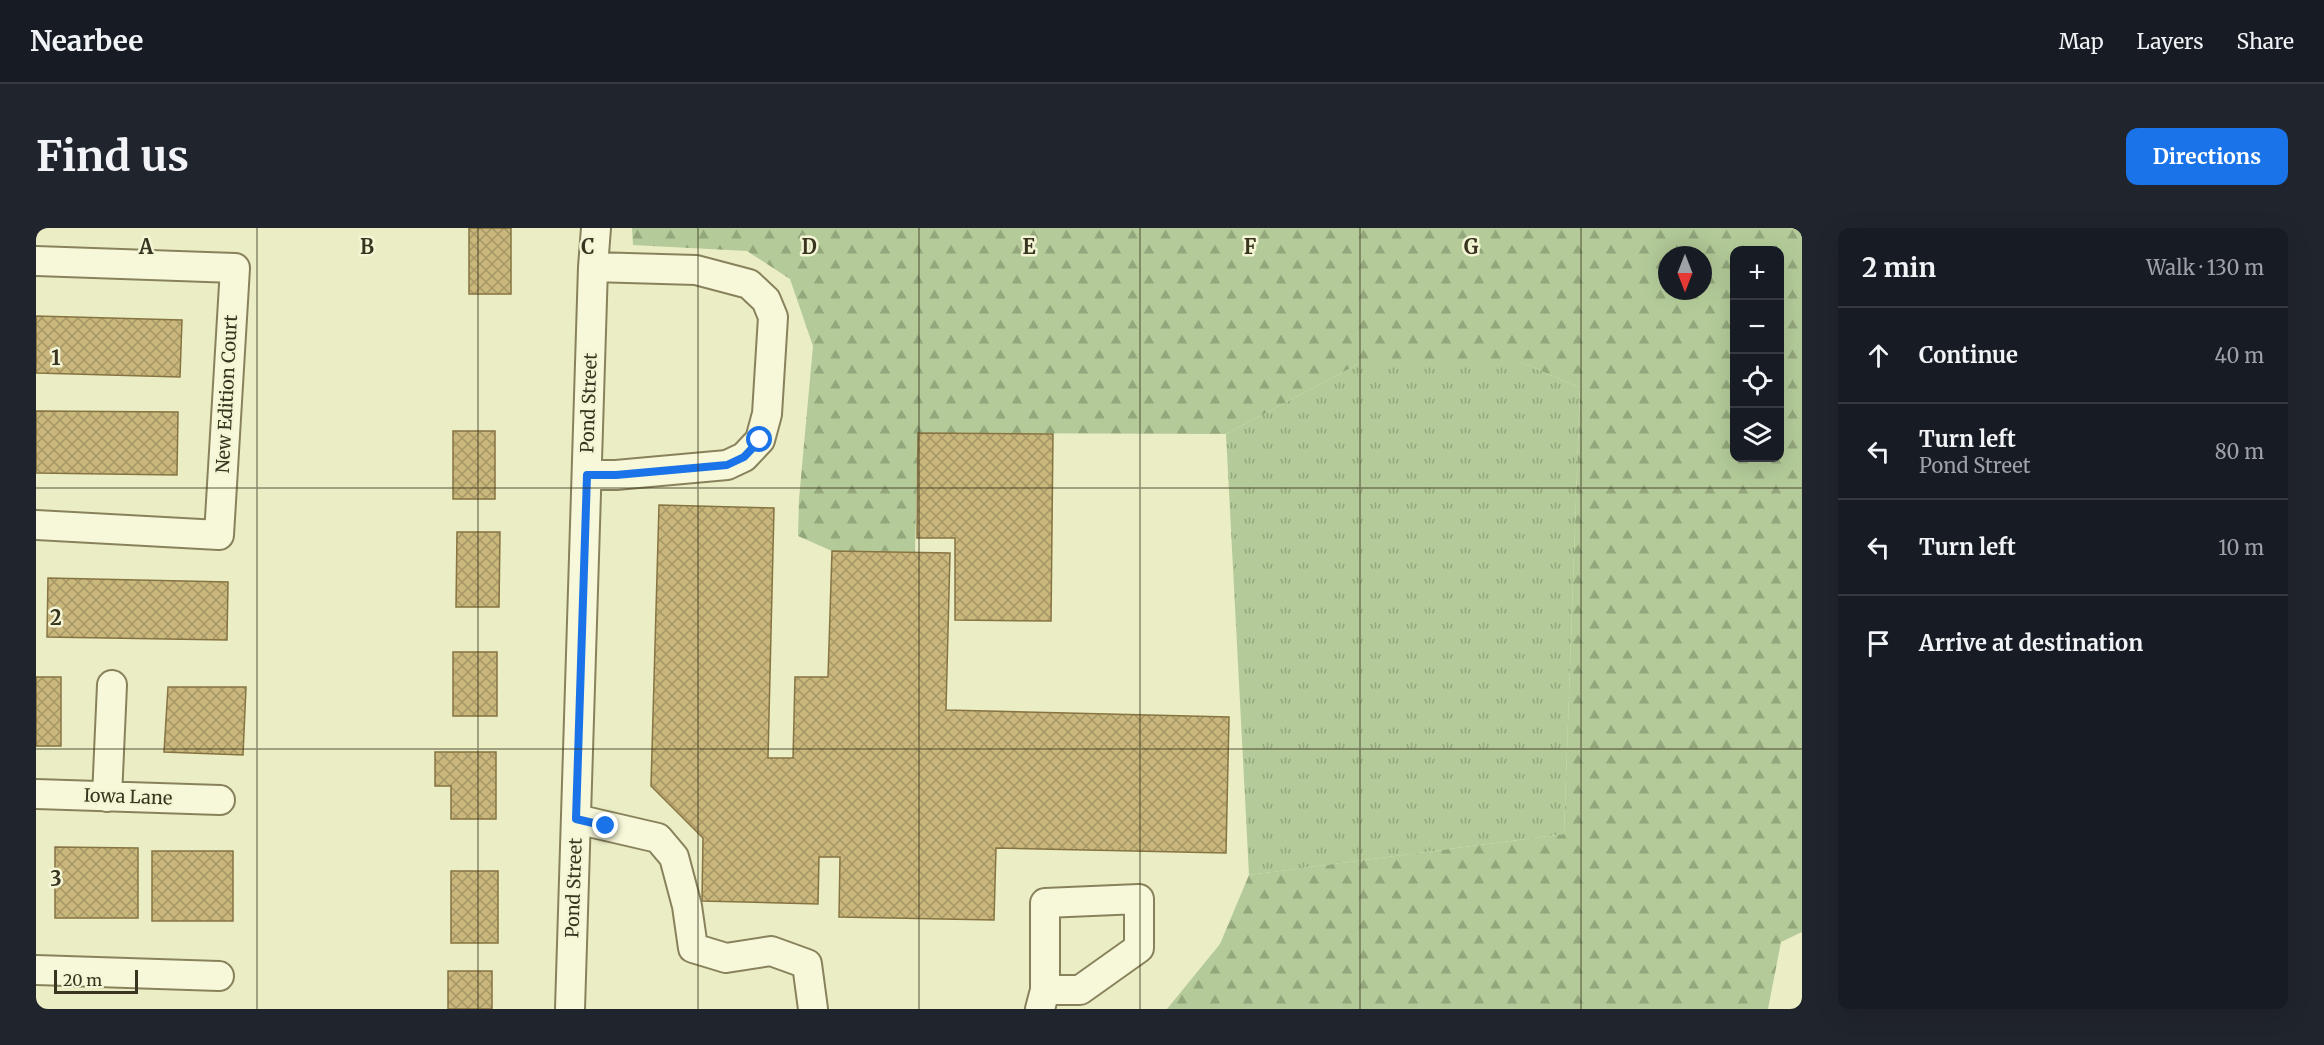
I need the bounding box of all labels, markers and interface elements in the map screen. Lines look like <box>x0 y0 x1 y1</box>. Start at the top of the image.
text: Nearbee <box>30 23 143 59</box>
text: Map <box>2059 28 2104 55</box>
text: Layers <box>2137 28 2204 55</box>
text: Share <box>2237 28 2294 55</box>
button: Directions <box>2126 128 2288 185</box>
text: Find us <box>36 130 189 182</box>
text: A <box>138 234 154 259</box>
text: B <box>360 234 374 259</box>
text: C <box>581 234 595 259</box>
text: D <box>801 234 817 259</box>
text: E <box>1022 234 1036 259</box>
text: F <box>1244 234 1257 259</box>
text: G <box>1464 234 1479 259</box>
north arrow <box>1658 246 1712 300</box>
map controls <box>1730 246 1784 462</box>
button: + <box>1730 246 1784 300</box>
text: 2 min <box>1862 251 1936 284</box>
text: Walk · 130 m <box>2146 255 2264 280</box>
button: − <box>1730 300 1784 354</box>
street label: New Edition Court <box>211 314 242 474</box>
icon: ahead <box>1862 339 1895 372</box>
text: Continue <box>1919 341 2018 369</box>
text: 40 m <box>2214 343 2264 368</box>
text: 1 <box>51 345 61 370</box>
street label: Pond Street <box>575 352 602 454</box>
button: locate <box>1730 354 1784 408</box>
button: layers <box>1730 408 1784 462</box>
text: Turn left <box>1919 425 2016 453</box>
route start <box>746 426 772 452</box>
icon: left <box>1862 435 1895 468</box>
text: 80 m <box>2215 439 2264 464</box>
text: Pond Street <box>1919 453 2030 478</box>
icon: left <box>1862 531 1895 564</box>
text: Turn left <box>1919 533 2016 561</box>
text: 10 m <box>2218 535 2264 560</box>
text: 2 <box>50 605 62 630</box>
icon: arrive <box>1862 627 1895 660</box>
text: Arrive at destination <box>1919 629 2143 657</box>
street label: Iowa Lane <box>83 783 173 810</box>
route end <box>592 812 618 838</box>
street label: Pond Street <box>560 837 587 939</box>
text: 3 <box>50 866 62 891</box>
scale bar <box>54 967 138 994</box>
text: 20 m <box>63 970 102 990</box>

